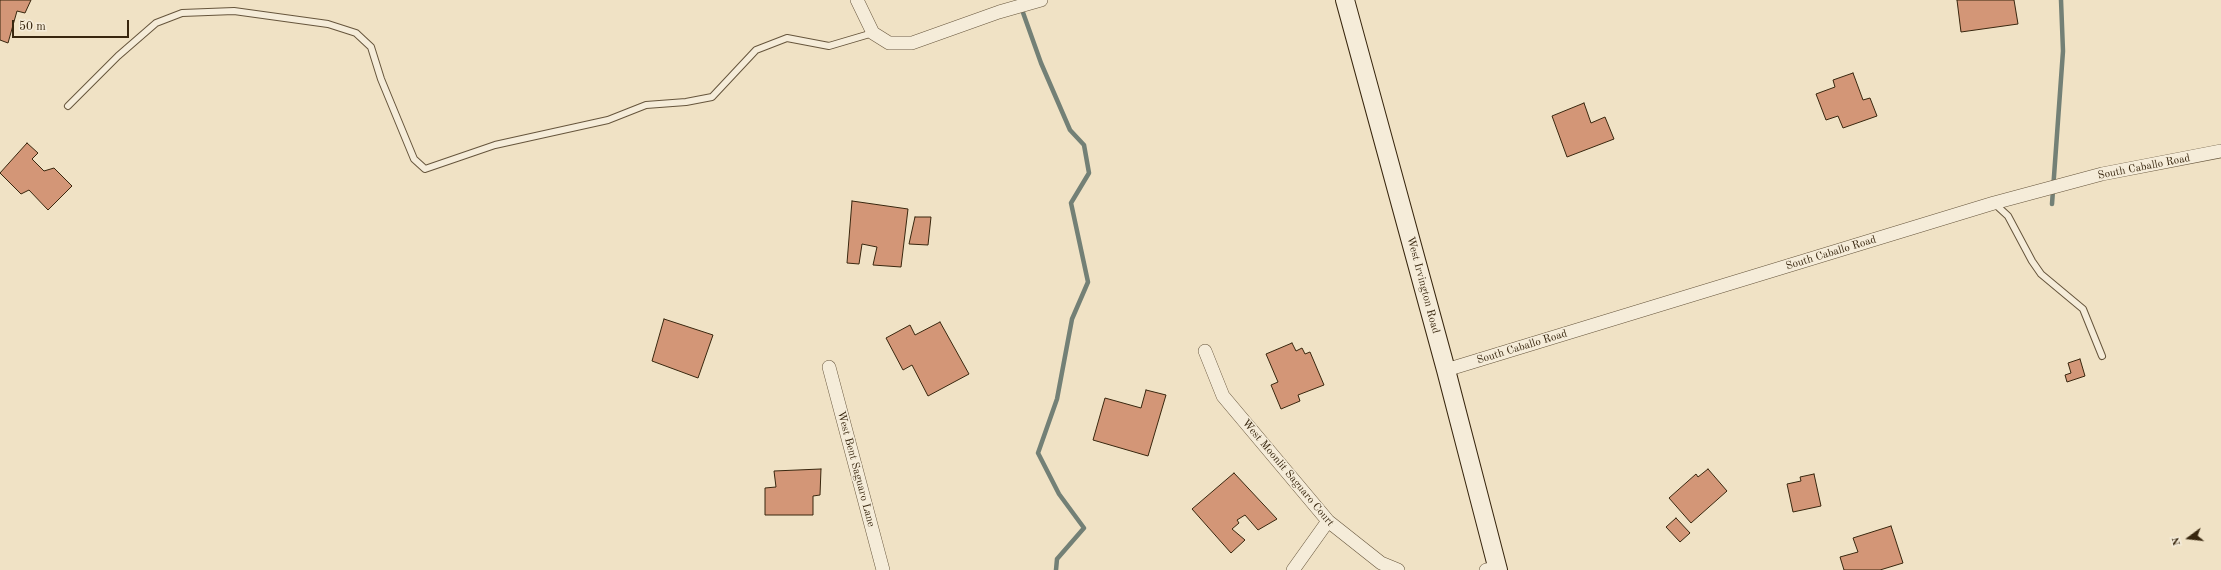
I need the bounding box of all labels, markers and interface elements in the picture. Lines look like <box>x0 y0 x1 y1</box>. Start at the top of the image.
scale bar <box>14 12 131 38</box>
text: 50 m <box>19 21 46 33</box>
street label: South Caballo Road <box>2097 152 2191 182</box>
street label: South Caballo Road <box>1784 233 1878 273</box>
street label: West Irvington Road <box>1404 235 1442 335</box>
street label: South Caballo Road <box>1475 327 1569 367</box>
street label: West Bent Saguaro Lane <box>834 410 878 528</box>
street label: West Moonlit Saguaro Court <box>1239 417 1337 529</box>
north arrow <box>2169 518 2209 558</box>
text: N <box>2171 536 2183 547</box>

